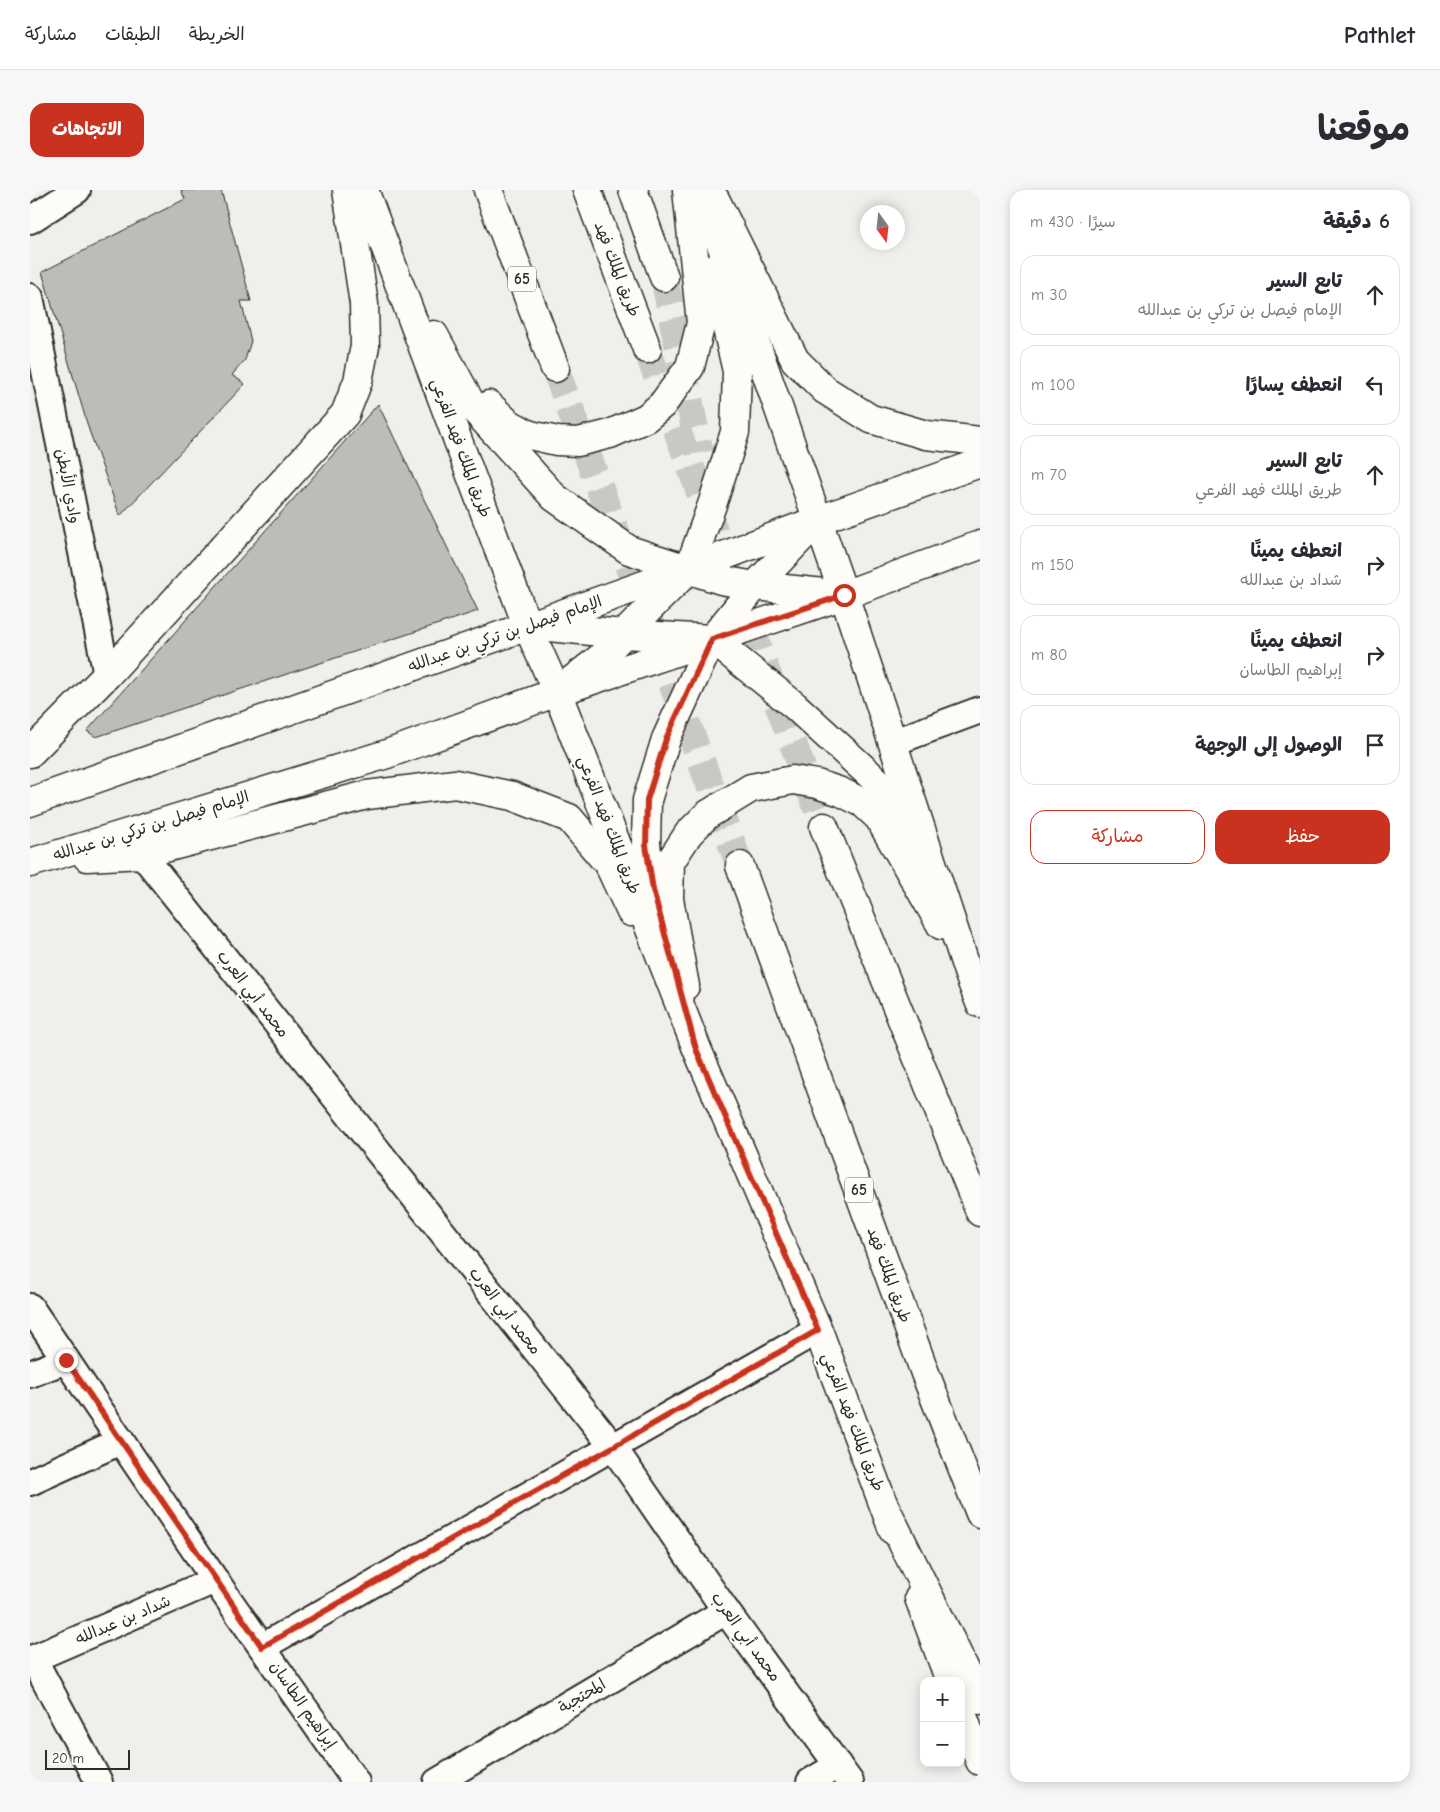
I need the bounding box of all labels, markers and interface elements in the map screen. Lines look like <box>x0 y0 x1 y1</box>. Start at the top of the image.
text: Pathlet <box>1344 21 1415 49</box>
text: مشاركة <box>25 24 77 45</box>
text: الطبقات <box>105 24 161 45</box>
text: الخريطة <box>189 24 245 45</box>
button: الاتجاهات <box>30 103 144 157</box>
text: موقعنا <box>1317 108 1410 149</box>
north arrow <box>860 205 905 250</box>
text: 6 دقيقة <box>1323 209 1390 233</box>
text: سيرًا · 430 m <box>1030 213 1116 231</box>
street label: طريق الملك فهد <box>591 219 643 319</box>
road number: 65 <box>508 266 536 292</box>
text: تابع السير <box>1268 270 1342 292</box>
icon: ahead <box>1361 281 1389 309</box>
text: 30 m <box>1031 286 1067 304</box>
text: الإمام فيصل بن تركي بن عبدالله <box>1138 301 1342 319</box>
icon: left <box>1361 371 1389 399</box>
text: انعطف يسارًا <box>1245 374 1342 396</box>
street label: طريق الملك فهد الفرعي <box>423 376 495 522</box>
text: 100 m <box>1031 376 1075 394</box>
street label: وادي الأبطن <box>50 447 86 525</box>
text: تابع السير <box>1268 450 1342 472</box>
icon: ahead <box>1361 461 1389 489</box>
text: 70 m <box>1031 466 1067 484</box>
text: طريق الملك فهد الفرعي <box>1195 481 1342 499</box>
text: انعطف يمينًا <box>1250 540 1342 562</box>
icon: right <box>1361 551 1389 579</box>
text: 150 m <box>1031 556 1074 574</box>
text: شداد بن عبدالله <box>1240 571 1342 589</box>
route start <box>833 584 856 607</box>
street label: الإمام فيصل بن تركي بن عبدالله <box>406 592 606 680</box>
text: انعطف يمينًا <box>1250 630 1342 652</box>
icon: right <box>1361 641 1389 669</box>
text: 80 m <box>1031 646 1068 664</box>
text: إبراهيم الطاسان <box>1239 661 1342 679</box>
icon: arrive <box>1361 731 1389 759</box>
text: الوصول إلى الوجهة <box>1195 734 1342 756</box>
street label: طريق الملك فهد الفرعي <box>570 753 644 899</box>
street label: الإمام فيصل بن تركي بن عبدالله <box>51 788 253 869</box>
button: مشاركة <box>1030 810 1205 864</box>
button: حفظ <box>1215 810 1390 864</box>
street label: محمد أبي العرب <box>209 947 293 1044</box>
road number: 65 <box>845 1178 873 1202</box>
street label: طريق الملك فهد <box>863 1225 915 1325</box>
street label: محمد أبي العرب <box>461 1264 545 1361</box>
route end <box>55 1349 78 1372</box>
street label: طريق الملك فهد الفرعي <box>814 1350 888 1496</box>
street label: محمد أبي العرب <box>704 1589 784 1688</box>
street label: شداد بن عبدالله <box>73 1592 173 1648</box>
street label: إبراهيم الطاسان <box>264 1658 340 1754</box>
street label: المحتجبة <box>555 1675 609 1717</box>
map controls <box>920 1677 965 1767</box>
button: + <box>920 1677 965 1722</box>
button: − <box>920 1722 965 1767</box>
scale bar <box>45 1747 130 1770</box>
text: 20 m <box>52 1750 84 1767</box>

